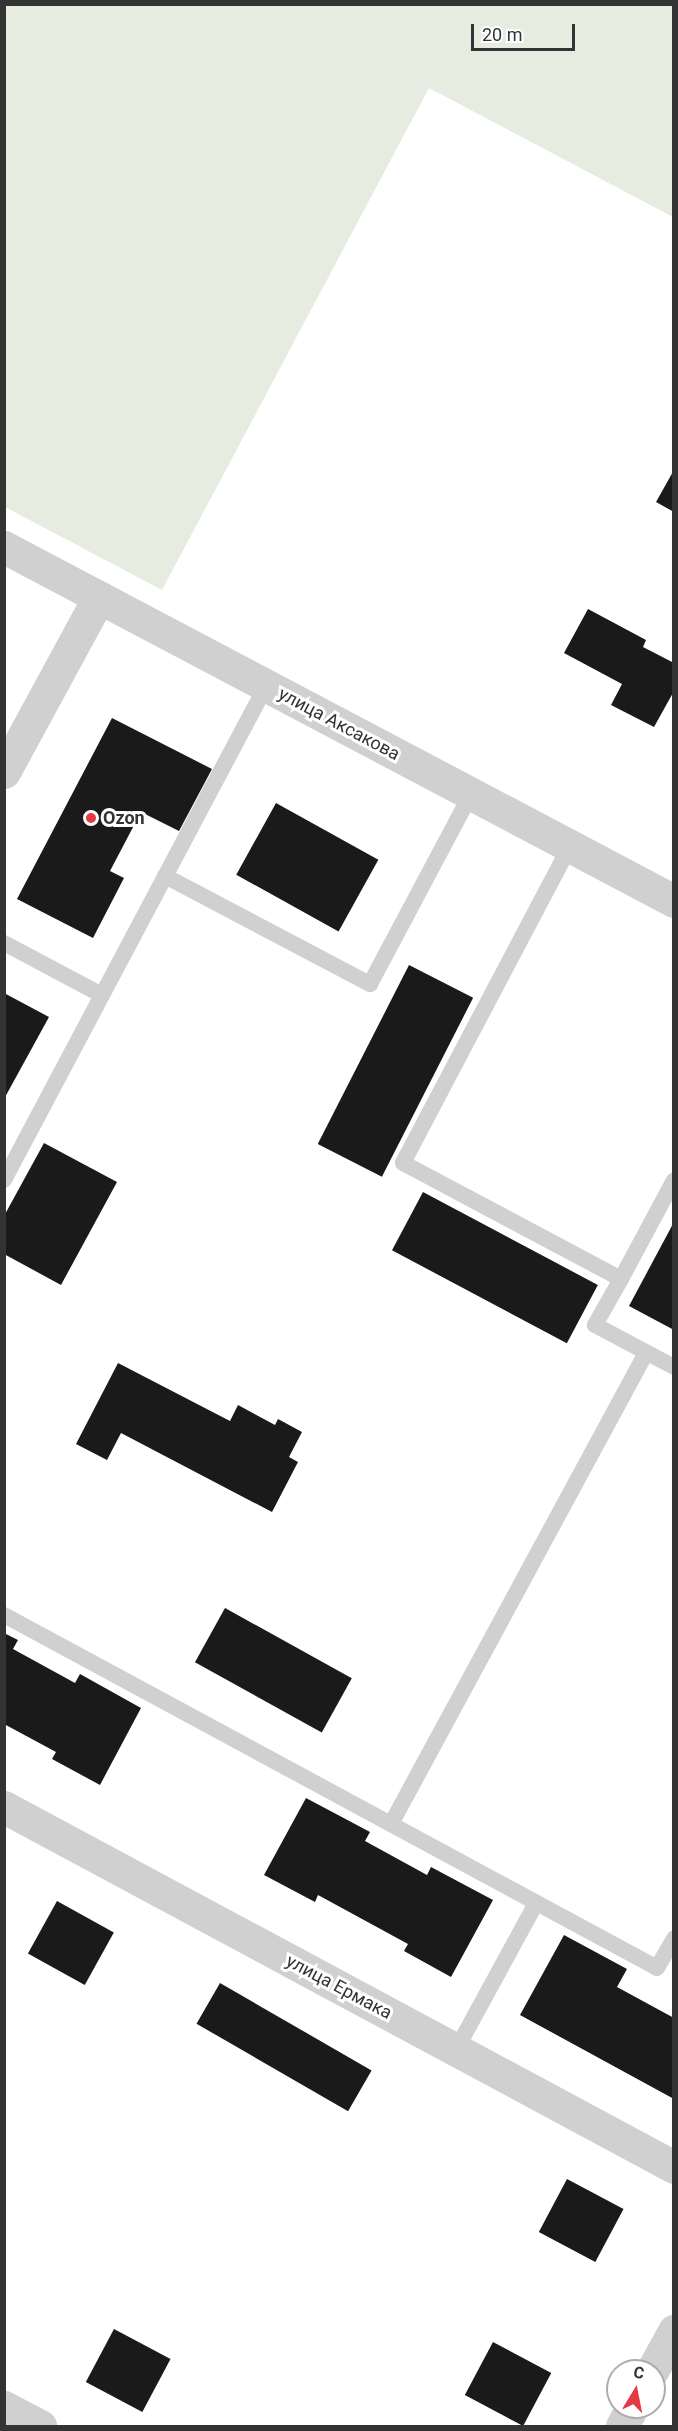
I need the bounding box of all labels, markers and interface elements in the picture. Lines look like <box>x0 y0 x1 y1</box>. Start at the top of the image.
scale bar <box>474 12 578 50</box>
text: 20 m <box>482 24 522 45</box>
street label: улица Аксакова <box>275 683 403 765</box>
place label: Ozon <box>103 807 145 829</box>
marker: Ozon <box>84 811 98 825</box>
street label: улица Ермака <box>282 1950 396 2024</box>
north arrow <box>606 2359 666 2419</box>
text: С <box>632 2362 646 2383</box>

